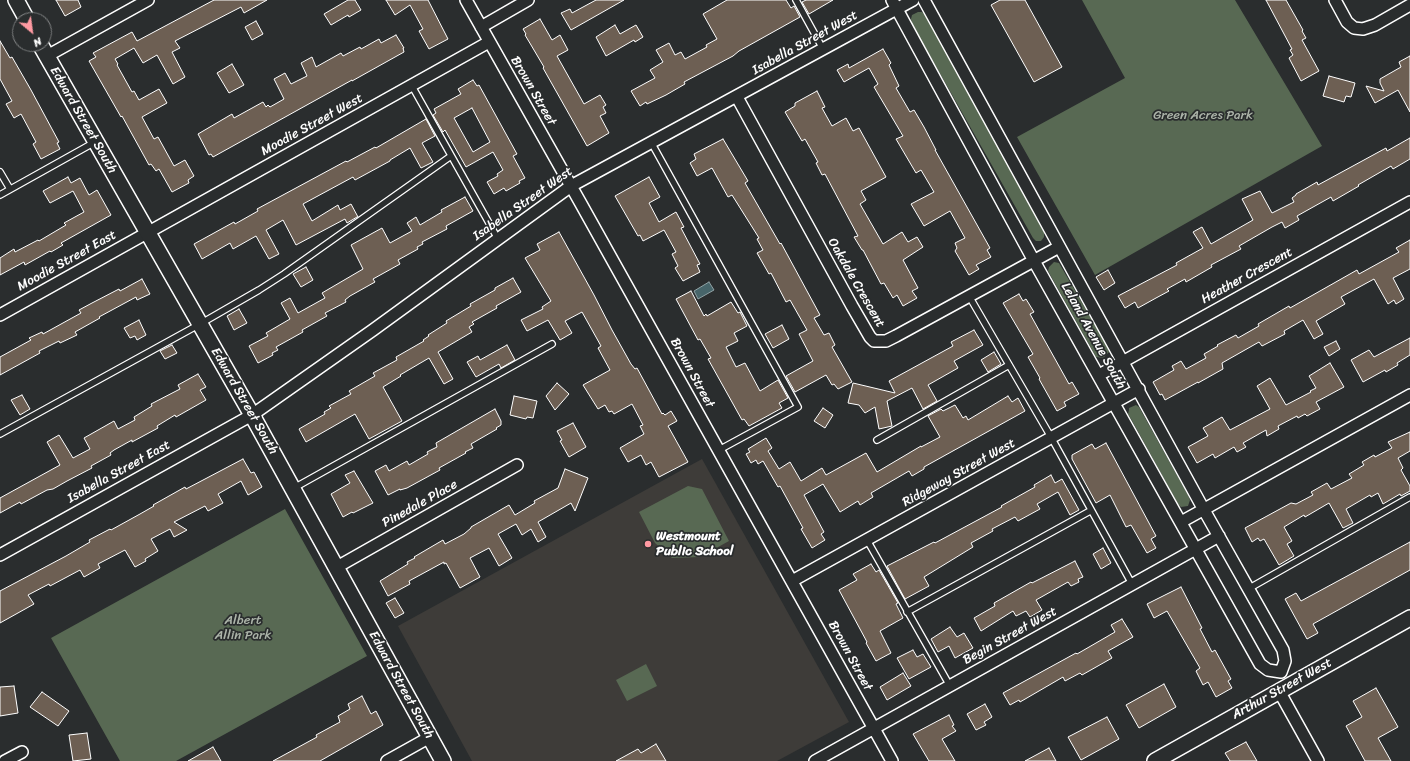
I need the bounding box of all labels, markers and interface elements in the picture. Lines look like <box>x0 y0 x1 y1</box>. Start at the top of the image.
street label: Isabella Street West <box>750 8 860 78</box>
north arrow <box>12 12 52 52</box>
text: N <box>30 32 46 52</box>
street label: Brown Street <box>507 54 559 128</box>
street label: Edward Street South <box>46 64 120 176</box>
street label: Moodie Street West <box>258 91 366 159</box>
park label: Green Acres Park <box>1153 108 1253 124</box>
street label: Isabella Street West <box>470 164 576 244</box>
street label: Moodie Street East <box>15 227 119 295</box>
street label: Oakdale Crescent <box>824 236 888 330</box>
street label: Heather Crescent <box>1199 244 1295 308</box>
street label: Leland Avenue South <box>1057 280 1129 392</box>
street label: Brown Street <box>666 335 718 411</box>
street label: Edward Street South <box>207 345 281 457</box>
street label: Ridgeway Street West <box>900 435 1018 511</box>
street label: Isabella Street East <box>65 437 173 507</box>
street label: Pinedale Place <box>380 477 460 531</box>
place label: Westmount Public School <box>656 529 734 560</box>
marker: Westmount Public School <box>643 539 653 549</box>
street label: Begin Street West <box>960 604 1060 668</box>
park label: Albert Allin Park <box>215 613 271 644</box>
street label: Brown Street <box>824 618 876 694</box>
street label: Edward Street South <box>365 629 437 741</box>
street label: Arthur Street West <box>1229 655 1335 723</box>

